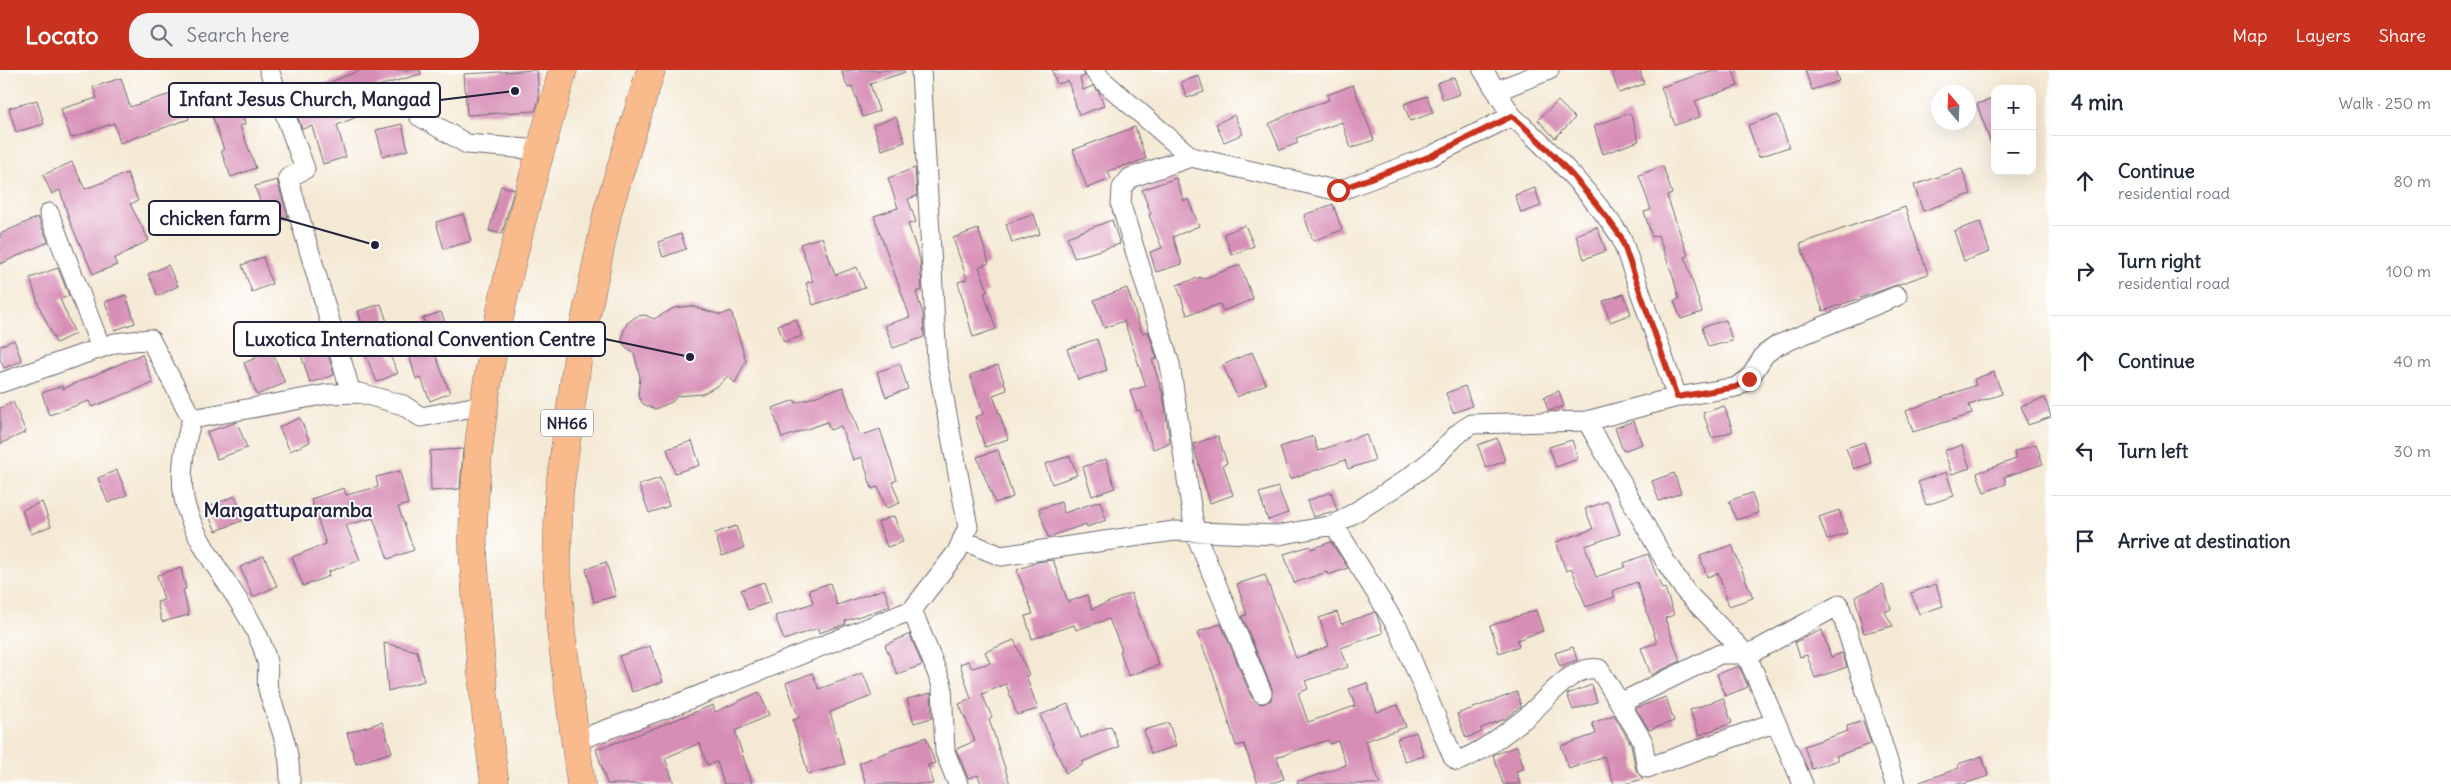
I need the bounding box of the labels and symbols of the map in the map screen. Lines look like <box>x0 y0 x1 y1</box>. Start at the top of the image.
callout: Infant Jesus Church, Mangad <box>169 83 440 117</box>
north arrow <box>1931 85 1976 130</box>
text: Infant Jesus Church, Mangad <box>179 87 431 111</box>
route start <box>1327 179 1350 202</box>
callout: chicken farm <box>149 201 280 235</box>
text: chicken farm <box>159 206 271 230</box>
callout: Luxotica International Convention Centre <box>234 322 605 356</box>
text: Luxotica International Convention Centre <box>244 327 596 351</box>
route end <box>1738 368 1761 391</box>
road number: NH66 <box>541 409 593 436</box>
district label: Mangattuparamba <box>204 497 373 522</box>

